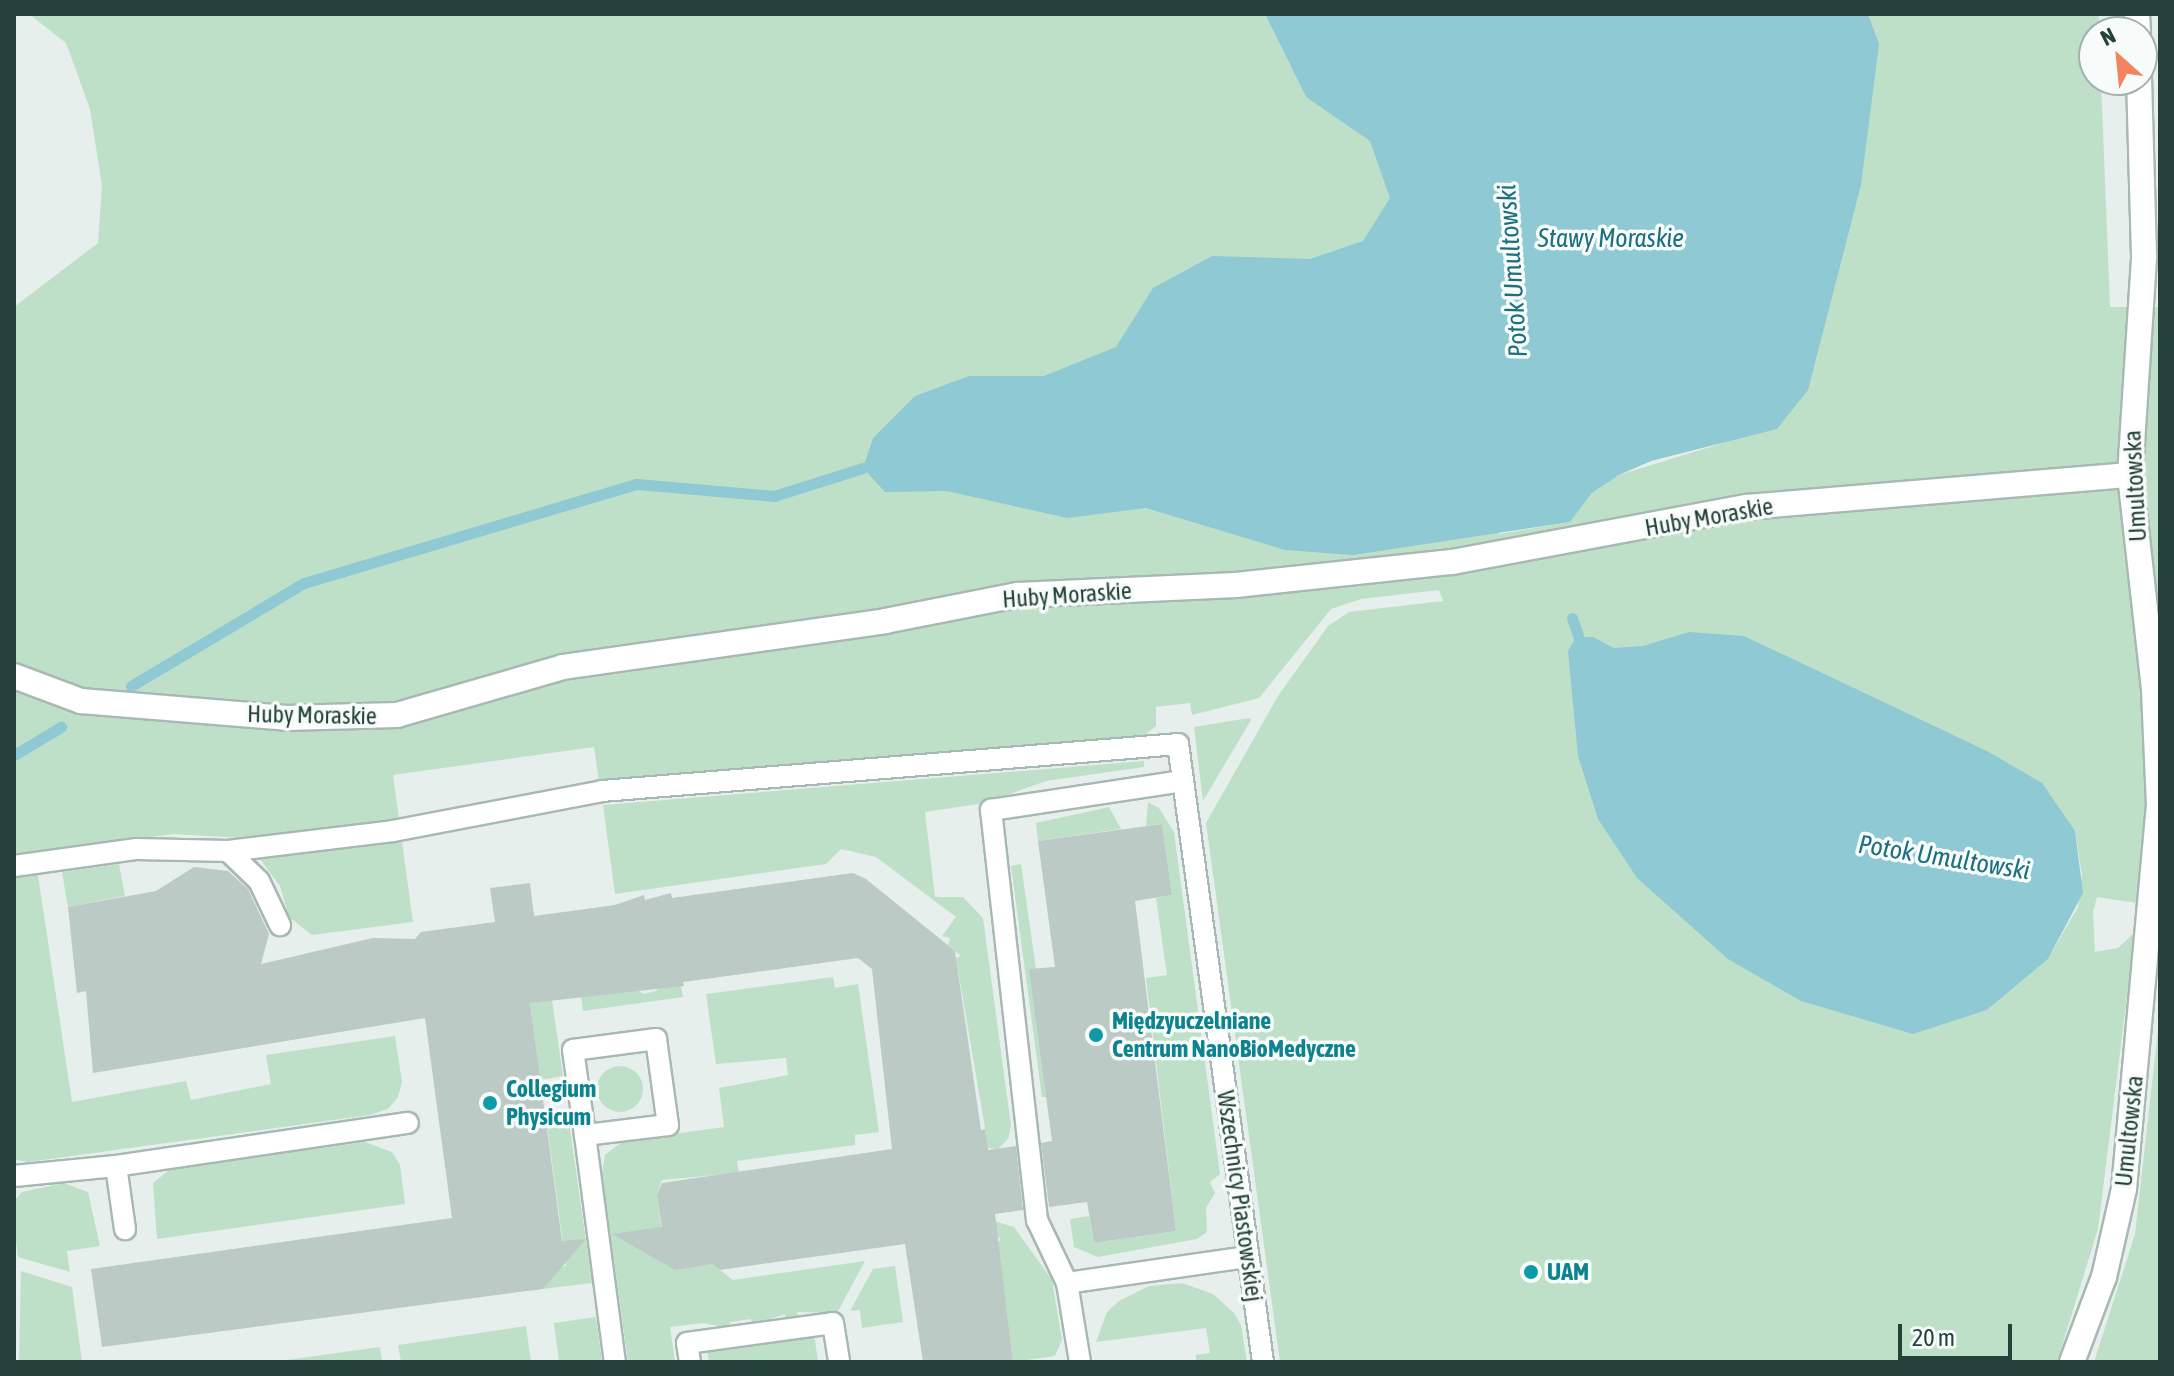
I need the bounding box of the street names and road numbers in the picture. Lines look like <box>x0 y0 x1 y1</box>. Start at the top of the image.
street label: Umultowska <box>2118 430 2152 542</box>
street label: Huby Moraskie <box>1643 492 1775 542</box>
street label: Huby Moraskie <box>1001 576 1133 614</box>
street label: Huby Moraskie <box>247 699 377 731</box>
street label: Umultowska <box>2109 1074 2149 1188</box>
street label: Wszechnicy Piastowskiej <box>1211 1089 1269 1303</box>

